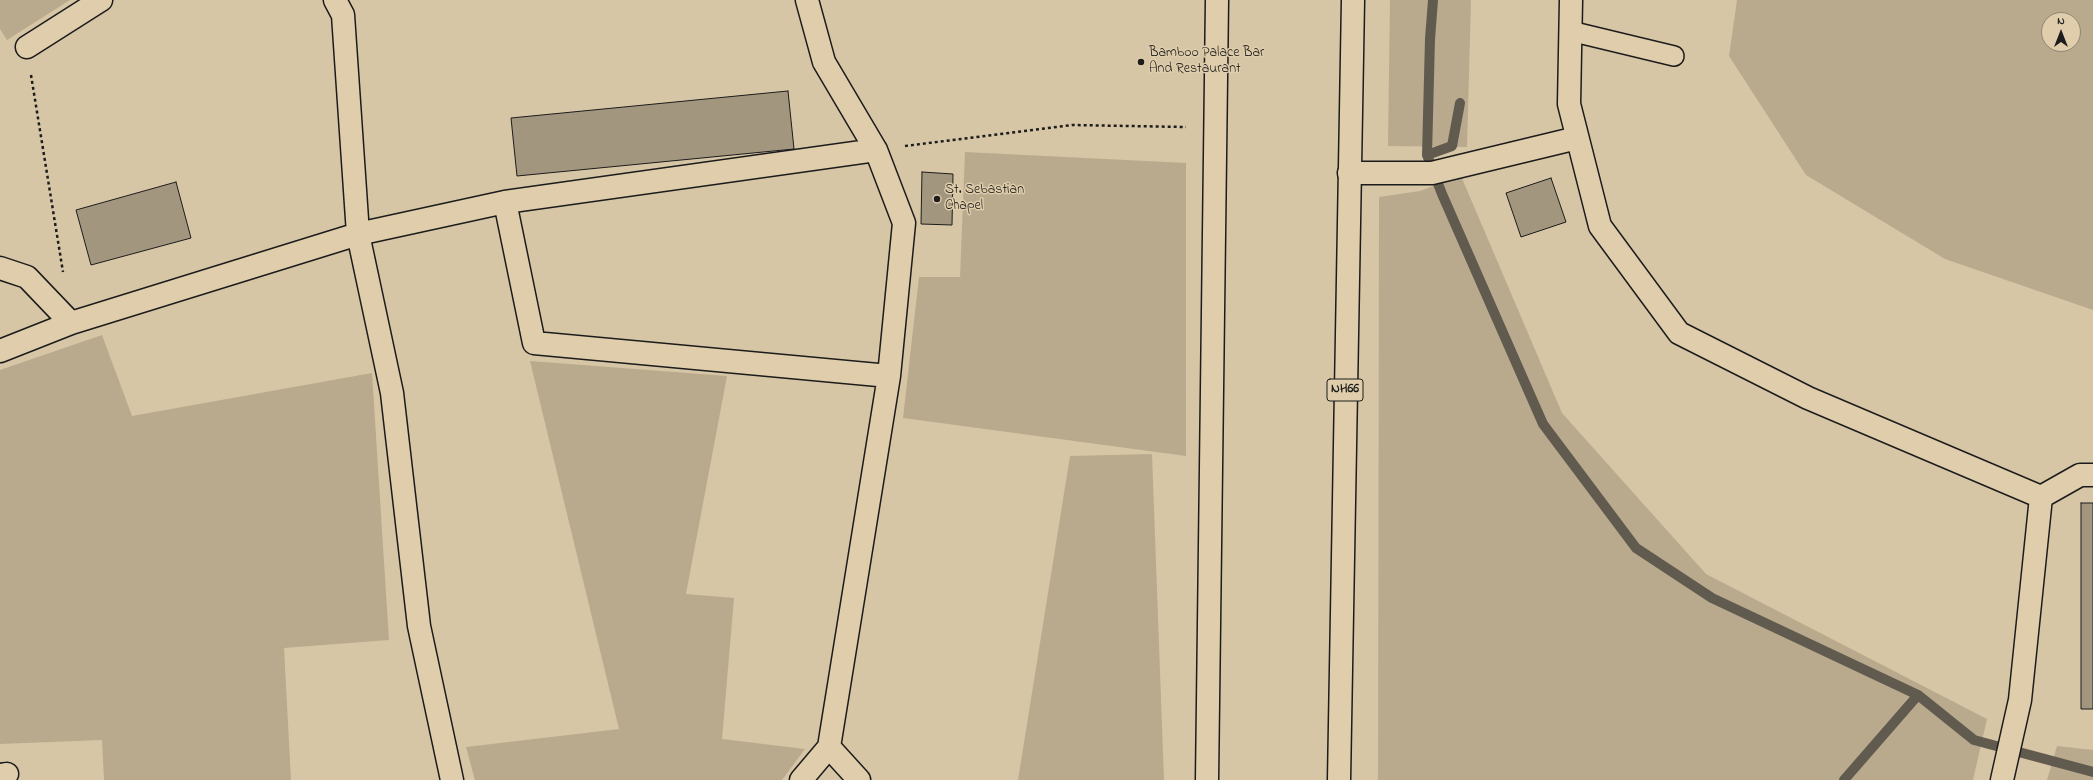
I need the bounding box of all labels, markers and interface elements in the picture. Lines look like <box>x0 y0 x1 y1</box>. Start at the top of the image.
north arrow <box>2041 12 2081 52</box>
text: N <box>2057 13 2065 29</box>
place label: Bamboo Palace Bar And Restaurant <box>1149 46 1264 78</box>
marker: Bamboo Palace Bar And Restaurant <box>1136 57 1146 67</box>
place label: St. Sebastian Chapel <box>945 183 1024 216</box>
marker: St. Sebastian Chapel <box>932 194 942 204</box>
road number: NH66 <box>1327 379 1363 401</box>

